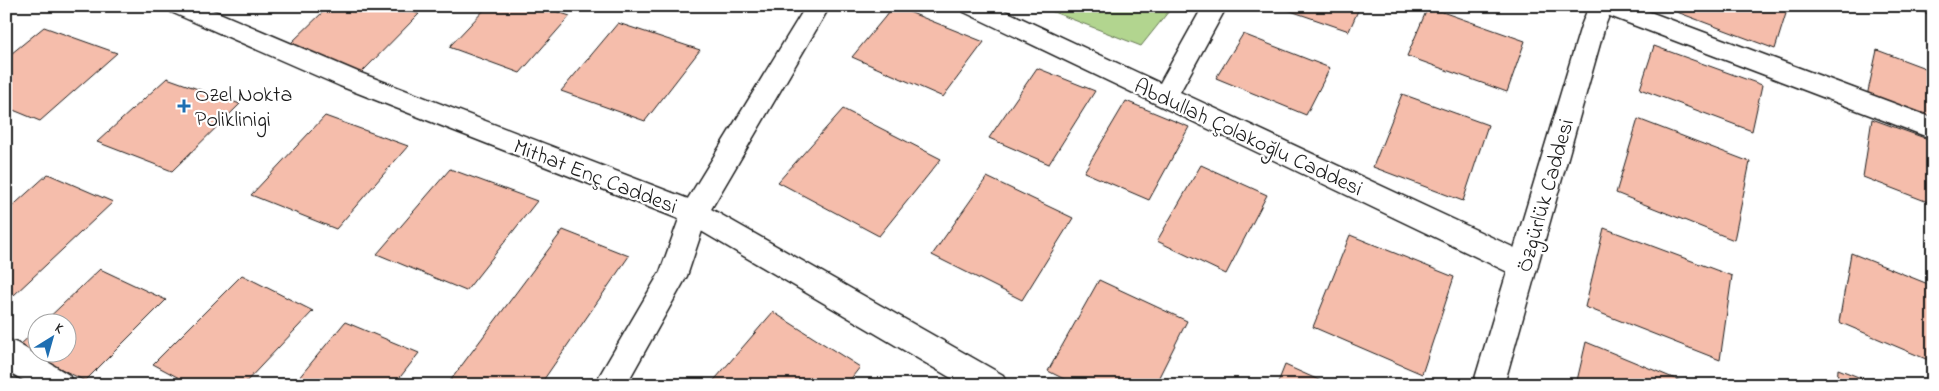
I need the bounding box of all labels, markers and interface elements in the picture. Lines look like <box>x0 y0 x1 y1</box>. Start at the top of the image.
street label: Abdullah Çolakoğlu Caddesi <box>1128 72 1367 207</box>
place label: Ozel Nokta Poliklinigi <box>195 80 292 138</box>
marker: Ozel Nokta Poliklinigi <box>177 99 191 113</box>
street label: Özgürlük Caddesi <box>1510 115 1585 276</box>
street label: Mithat Enç Caddesi <box>508 132 681 224</box>
north arrow <box>28 314 78 364</box>
text: K <box>50 318 69 340</box>

